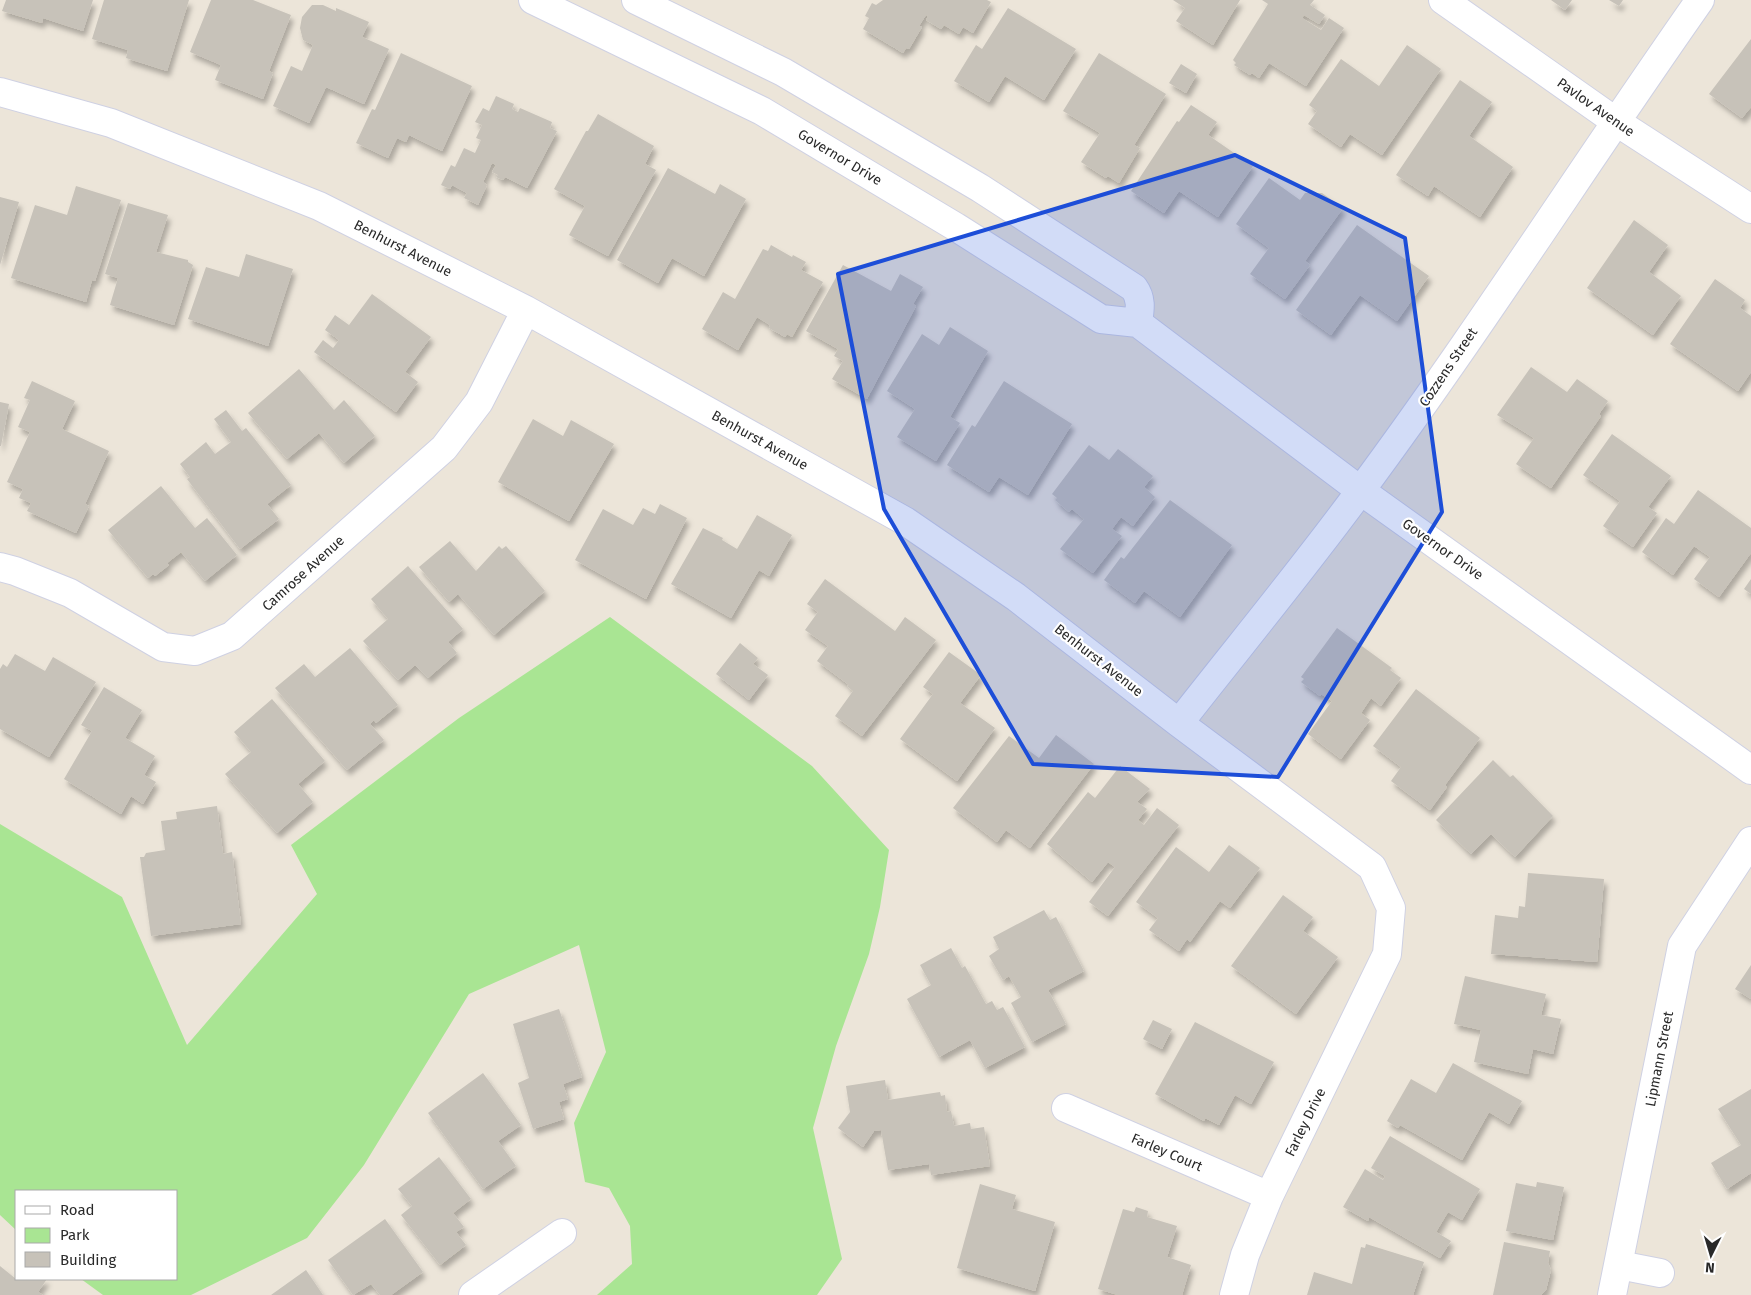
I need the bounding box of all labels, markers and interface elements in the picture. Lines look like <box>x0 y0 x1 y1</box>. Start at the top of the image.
street label: Pavlov Avenue <box>1554 74 1638 140</box>
street label: Governor Drive <box>795 126 885 189</box>
street label: Benhurst Avenue <box>351 216 455 280</box>
street label: Cozzens Street <box>1416 324 1482 410</box>
street label: Benhurst Avenue <box>709 407 811 474</box>
street label: Governor Drive <box>1399 515 1487 584</box>
street label: Camrose Avenue <box>259 532 348 615</box>
street label: Benhurst Avenue <box>1051 621 1146 700</box>
street label: Lipmann Street <box>1642 1009 1677 1108</box>
street label: Farley Drive <box>1282 1085 1329 1159</box>
street label: Farley Court <box>1129 1130 1206 1175</box>
legend <box>15 1190 178 1280</box>
text: Road <box>60 1201 95 1219</box>
text: Park <box>60 1226 90 1244</box>
north arrow <box>1686 1230 1736 1280</box>
text: Building <box>60 1251 116 1269</box>
text: N <box>1705 1259 1715 1276</box>

